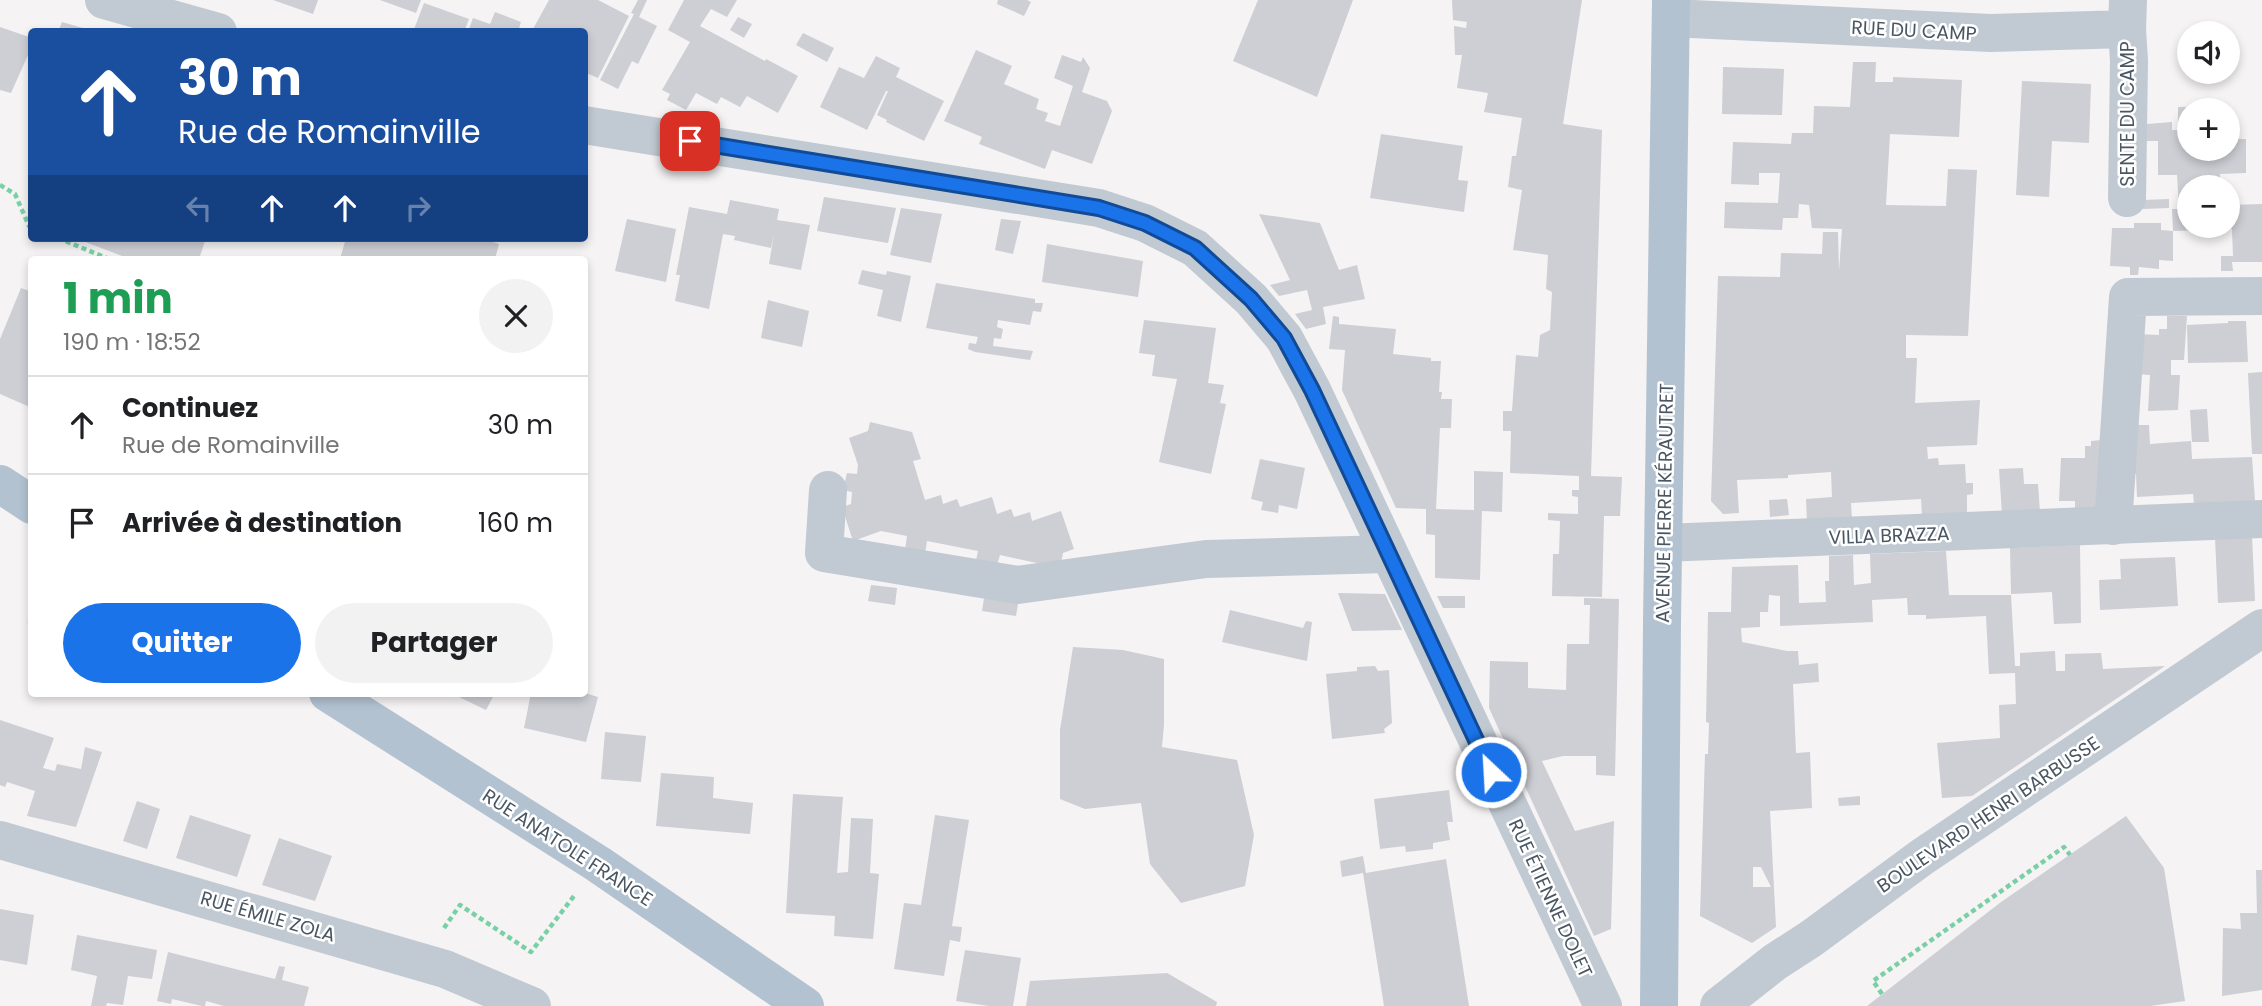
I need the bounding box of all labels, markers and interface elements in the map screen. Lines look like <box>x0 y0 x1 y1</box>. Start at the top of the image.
street label: RUE DU CAMP <box>1851 14 1977 47</box>
map controls <box>2177 21 2240 238</box>
button: sound <box>2177 21 2240 84</box>
street label: SENTE DU CAMP <box>2114 41 2141 187</box>
text: 30 m <box>178 44 302 112</box>
icon: ahead <box>63 56 154 147</box>
button: + <box>2177 98 2240 161</box>
text: Rue de Romainville <box>178 109 481 154</box>
pin <box>660 111 720 171</box>
icon: arrive <box>671 122 709 160</box>
button: − <box>2177 175 2240 238</box>
icon: left <box>180 189 218 227</box>
icon: ahead <box>253 189 291 227</box>
icon: ahead <box>326 189 364 227</box>
icon: right <box>399 189 437 227</box>
text: 1 min <box>63 269 173 328</box>
button: close <box>479 279 553 353</box>
text: 190 m · 18:52 <box>63 326 201 358</box>
street label: AVENUE PIERRE KÉRAUTRET <box>1649 383 1680 623</box>
text: Continuez <box>122 390 258 426</box>
icon: ahead <box>63 406 101 444</box>
text: 30 m <box>488 407 553 443</box>
text: Rue de Romainville <box>122 429 340 461</box>
icon: arrive <box>63 504 101 542</box>
text: Arrivée à destination <box>122 505 402 541</box>
text: 160 m <box>478 505 553 541</box>
street label: VILLA BRAZZA <box>1828 520 1950 551</box>
button: Quitter <box>63 603 301 683</box>
button: Partager <box>315 603 553 683</box>
street label: BOULEVARD HENRI BARBUSSE <box>1872 730 2105 899</box>
position arrow <box>1454 735 1528 809</box>
street label: RUE ANATOLE FRANCE <box>477 782 658 913</box>
street label: RUE ÉTIENNE DOLET <box>1502 815 1599 982</box>
street label: RUE ÉMILE ZOLA <box>197 884 339 949</box>

